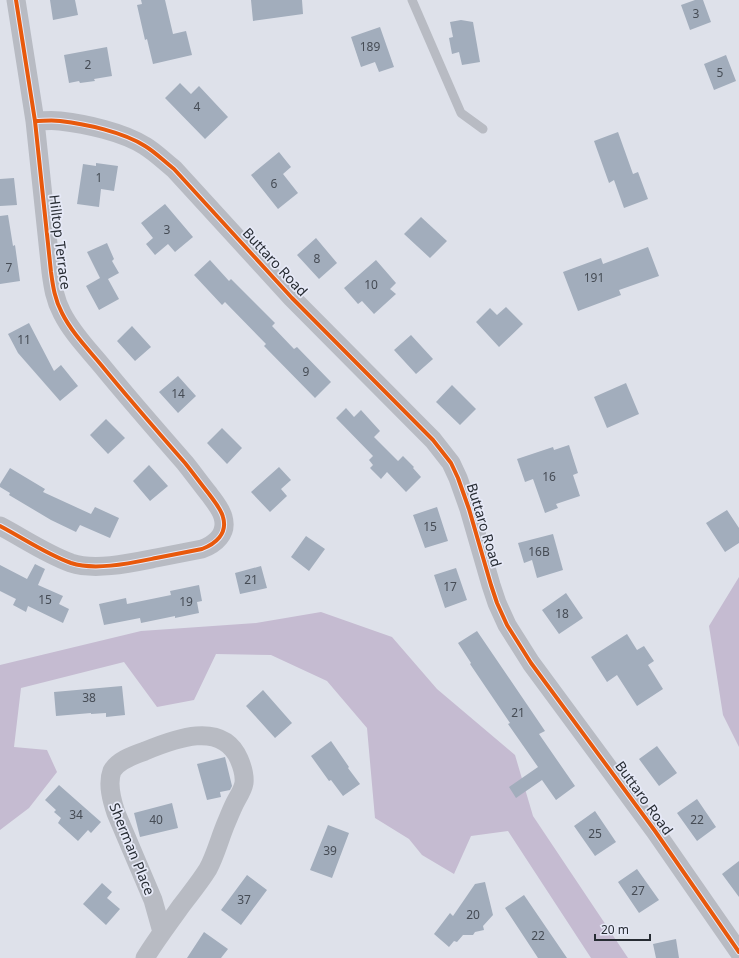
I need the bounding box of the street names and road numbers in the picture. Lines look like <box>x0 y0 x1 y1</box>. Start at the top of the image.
street label: Hilltop Terrace <box>45 193 76 291</box>
street label: Buttaro Road <box>239 223 312 300</box>
street label: Buttaro Road <box>463 480 506 569</box>
street label: Buttaro Road <box>611 757 678 838</box>
street label: Sherman Place <box>105 800 160 898</box>

